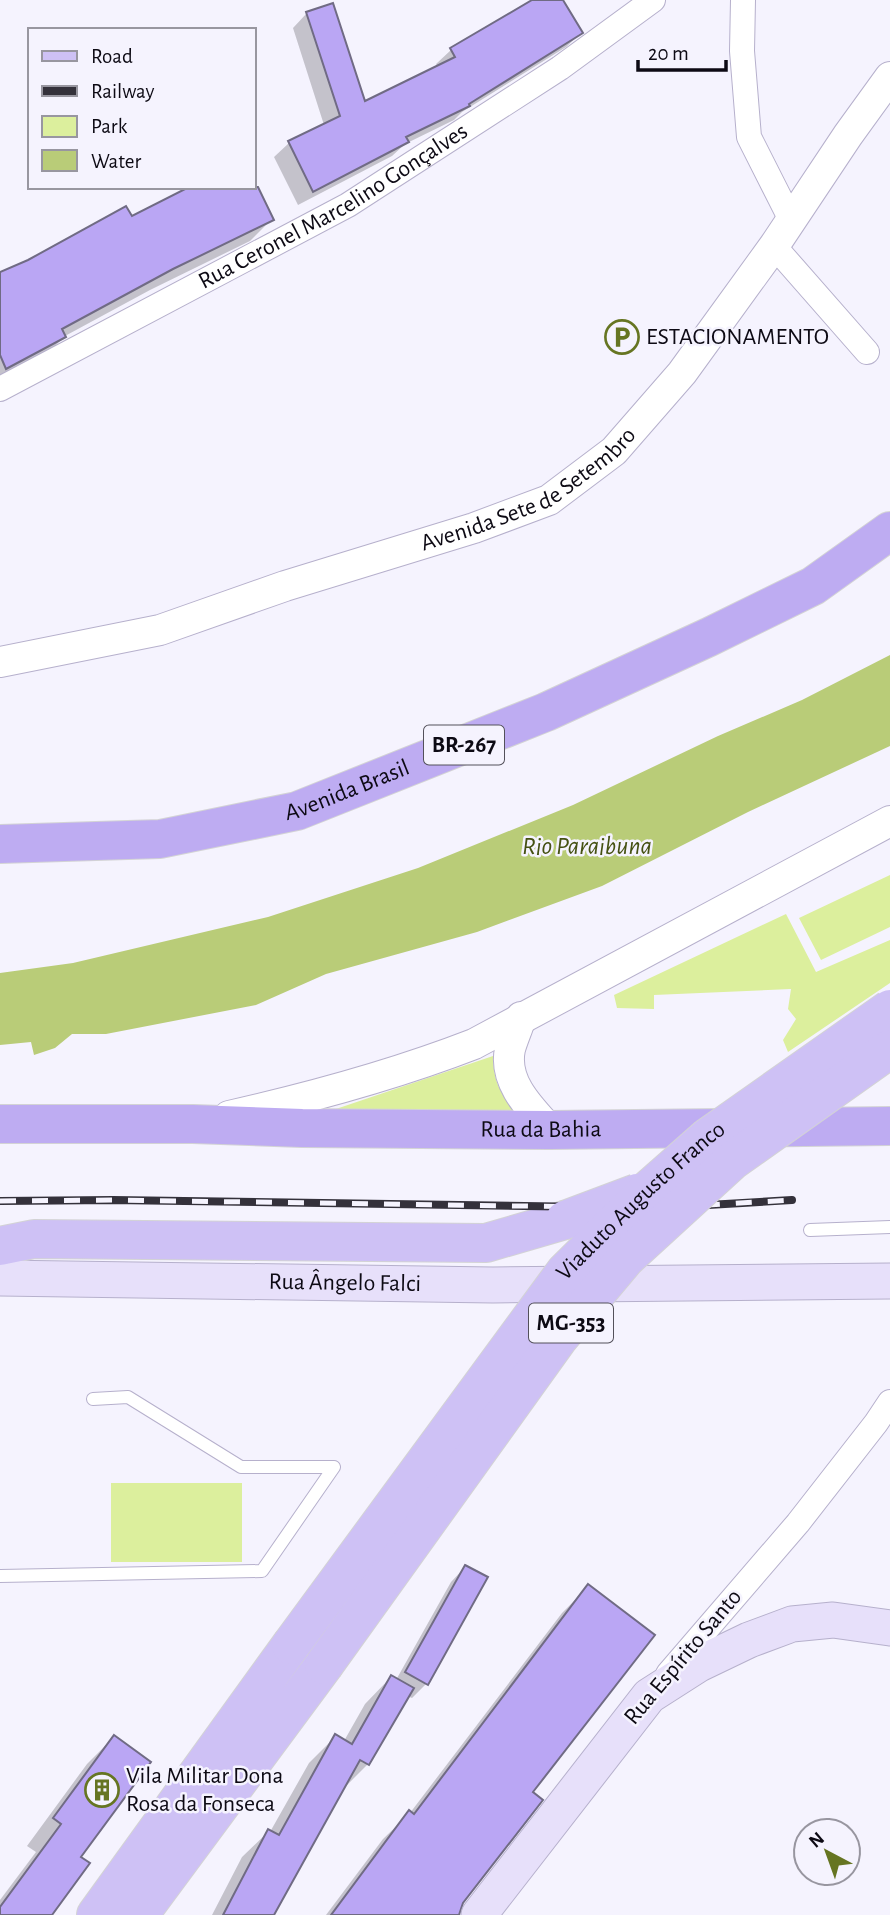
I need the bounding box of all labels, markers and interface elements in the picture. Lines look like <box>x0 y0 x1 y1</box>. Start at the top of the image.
legend <box>28 28 256 189</box>
scale bar <box>638 28 726 72</box>
text: 20 m <box>648 43 689 64</box>
text: Road <box>91 46 133 67</box>
text: Railway <box>91 81 154 102</box>
text: Park <box>91 116 128 137</box>
street label: Rua Ceronel Marcelino Gonçalves <box>195 119 472 294</box>
text: Water <box>91 151 141 172</box>
parking icon: ESTACIONAMENTO <box>603 318 641 356</box>
place label: ESTACIONAMENTO <box>646 325 829 349</box>
street label: Avenida Sete de Setembro <box>418 423 641 556</box>
road number: BR-267 <box>424 726 504 764</box>
street label: Avenida Brasil <box>283 755 413 825</box>
water label: Rio Paraibuna <box>522 833 652 859</box>
street label: Rua da Bahia <box>480 1117 602 1142</box>
street label: Viaduto Augusto Franco <box>552 1117 730 1285</box>
street label: Rua Ângelo Falci <box>269 1268 421 1296</box>
road number: MG-353 <box>529 1304 613 1342</box>
street label: Rua Espírito Santo <box>620 1585 746 1729</box>
place label: Vila Militar Dona Rosa da Fonseca <box>126 1764 284 1816</box>
building icon: Vila Militar Dona Rosa da Fonseca <box>83 1771 121 1809</box>
north arrow <box>792 1817 862 1887</box>
text: N <box>806 1829 828 1852</box>

